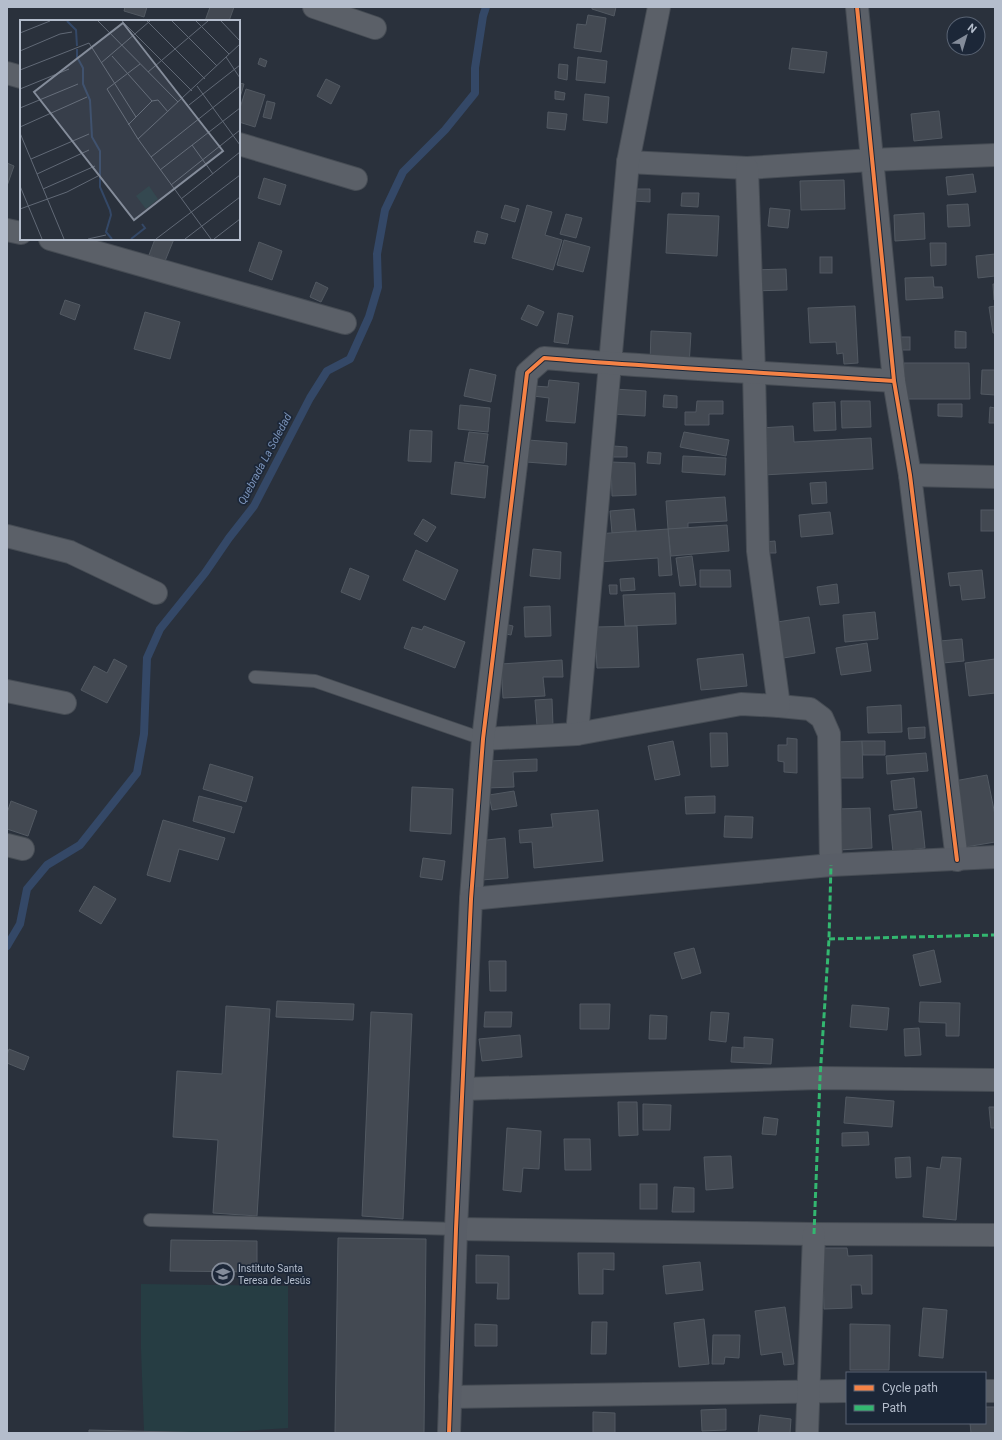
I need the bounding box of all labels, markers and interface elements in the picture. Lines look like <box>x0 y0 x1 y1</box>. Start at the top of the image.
north arrow <box>946 16 986 56</box>
inset map <box>20 20 240 240</box>
text: N <box>965 21 979 36</box>
water label: Quebrada La Soledad <box>235 410 295 507</box>
school or university icon: Instituto Santa Teresa de Jesús <box>210 1261 236 1287</box>
place label: Instituto Santa Teresa de Jesús <box>238 1263 311 1286</box>
legend <box>846 1372 986 1424</box>
text: Cycle path <box>882 1381 938 1395</box>
text: Path <box>882 1401 907 1415</box>

